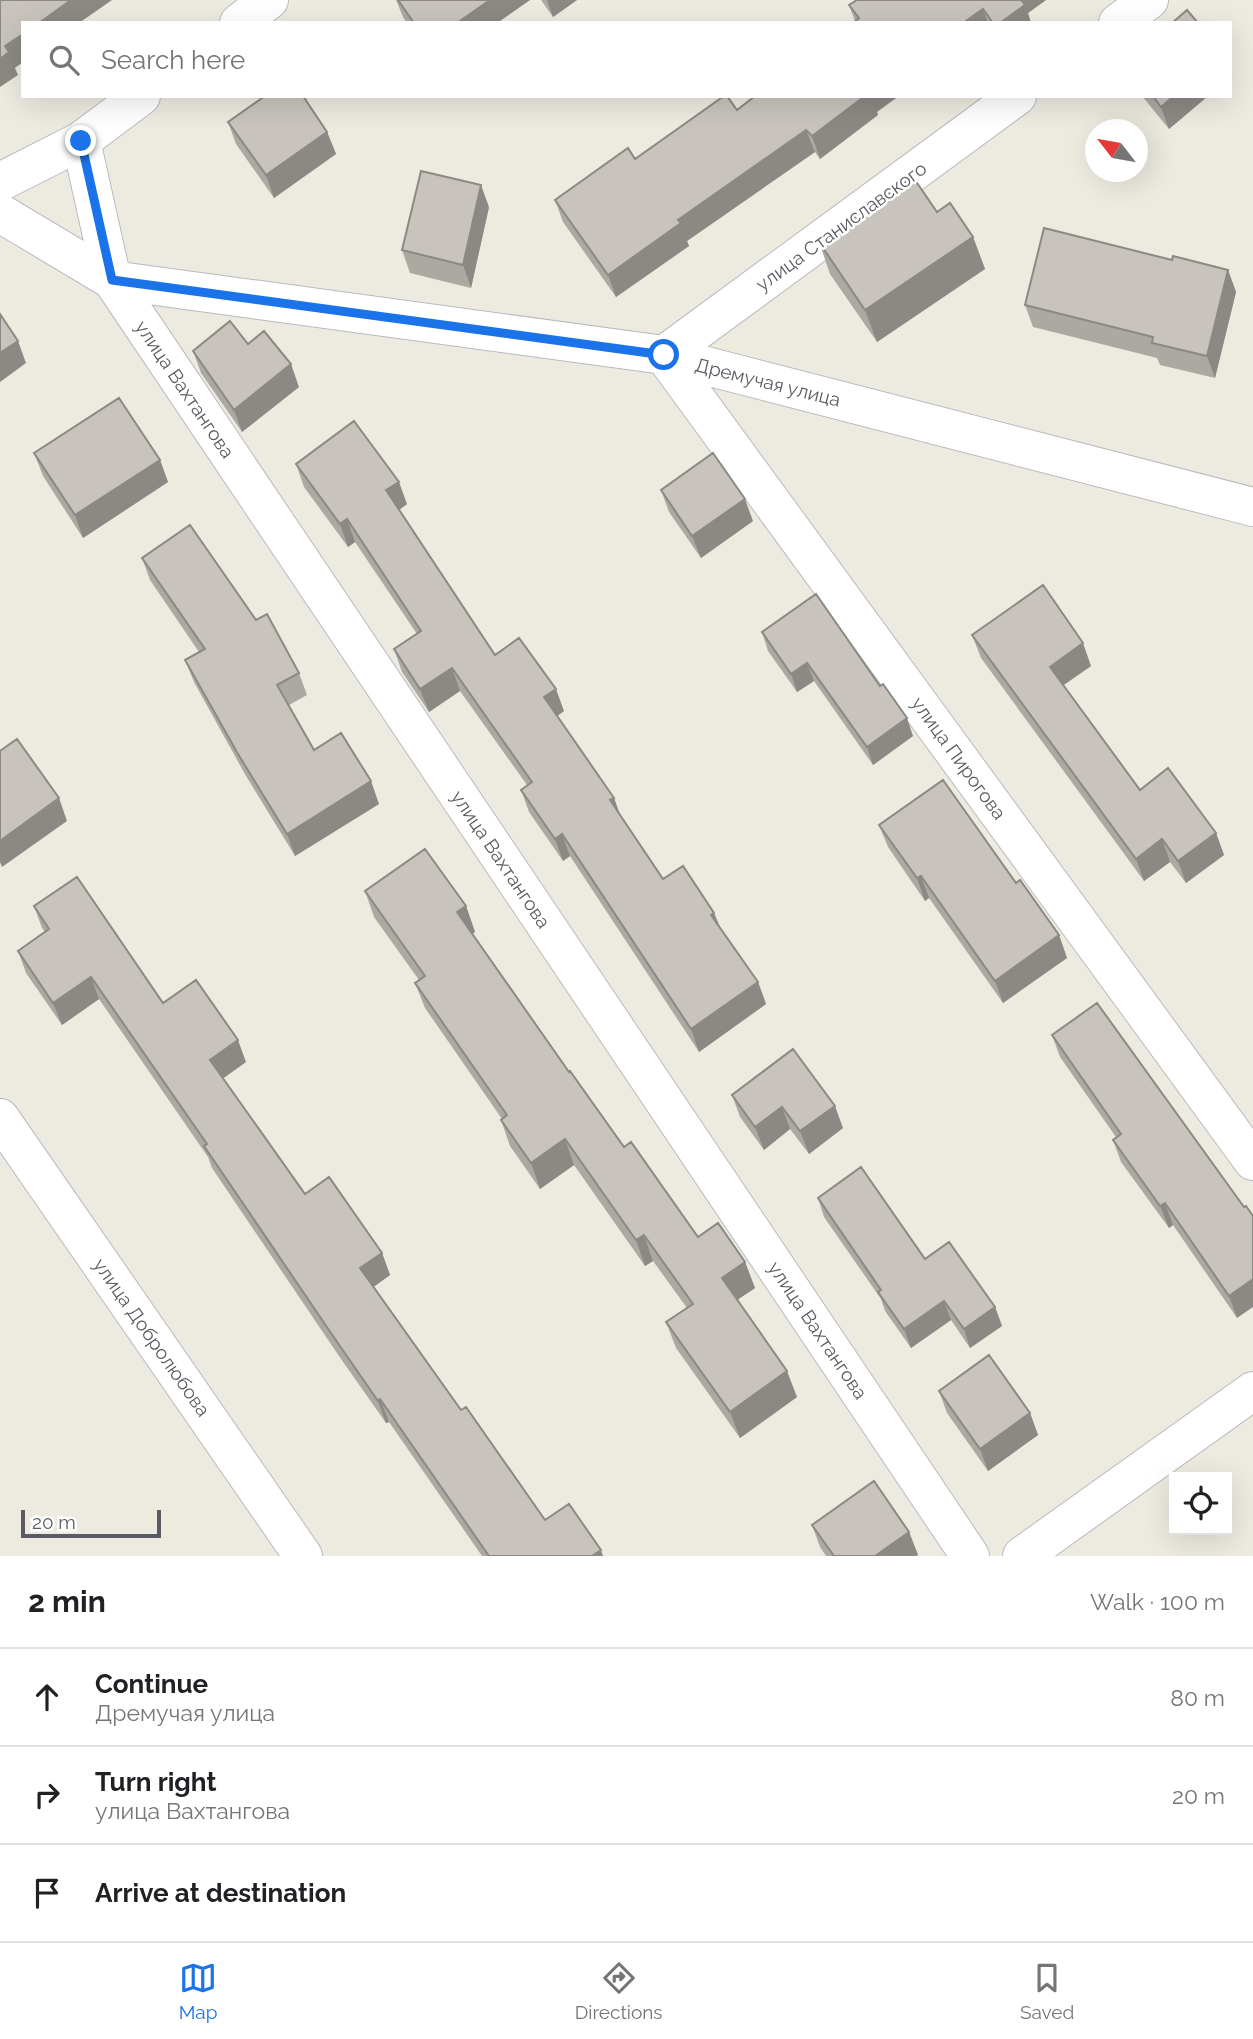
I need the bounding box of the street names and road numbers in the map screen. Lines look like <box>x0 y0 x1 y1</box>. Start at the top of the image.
street label: улица Станиславского <box>752 157 930 295</box>
street label: улица Вахтангова <box>131 316 239 462</box>
street label: Дремучая улица <box>693 353 843 411</box>
street label: улица Пирогова <box>907 692 1011 824</box>
street label: улица Вахтангова <box>447 786 555 932</box>
street label: улица Добролюбова <box>89 1254 215 1420</box>
street label: улица Вахтангова <box>764 1257 872 1403</box>

